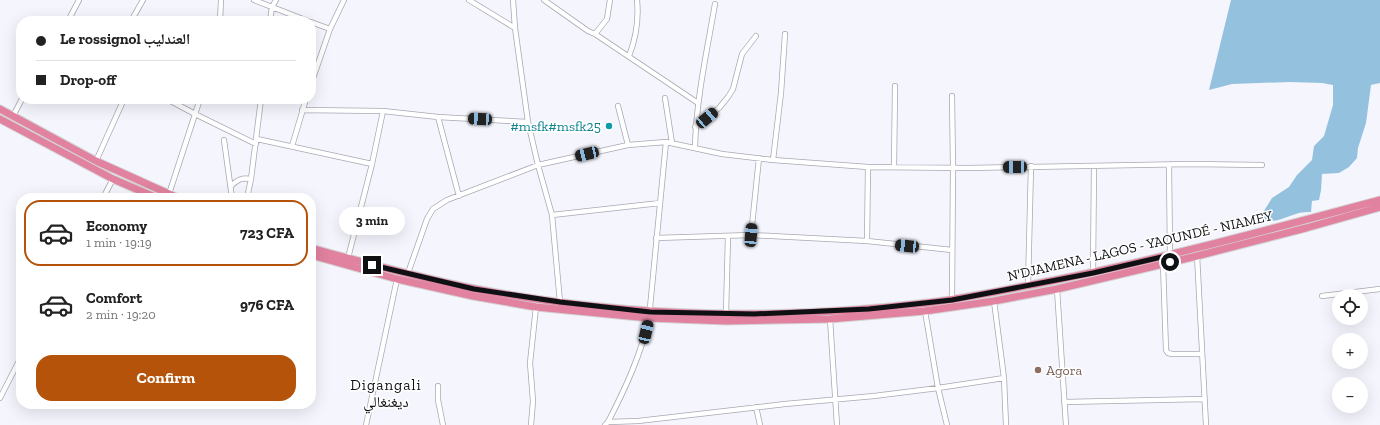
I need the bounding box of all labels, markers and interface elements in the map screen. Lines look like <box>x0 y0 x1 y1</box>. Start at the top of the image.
text: Le rossignol العندليب <box>60 30 190 48</box>
text: Drop-off <box>60 71 116 89</box>
car <box>694 106 720 130</box>
car <box>468 112 492 126</box>
place label: #msfk#msfk25 <box>511 118 601 135</box>
marker: #msfk#msfk25 <box>604 121 614 131</box>
car <box>574 145 600 163</box>
car <box>1003 161 1027 173</box>
callout: 3 min <box>339 207 405 235</box>
street label: N'DJAMENA - LAGOS - YAOUNDÉ - NIAMEY <box>1006 207 1275 285</box>
text: 3 min <box>356 213 388 228</box>
icon: car <box>38 215 74 251</box>
text: Economy <box>86 217 147 235</box>
car <box>744 223 758 247</box>
text: 723 CFA <box>240 224 294 242</box>
text: 1 min · 19:19 <box>86 235 152 250</box>
car <box>894 239 920 253</box>
route start <box>1161 253 1179 271</box>
route end <box>363 256 381 274</box>
icon: car <box>38 287 74 323</box>
text: Comfort <box>86 289 142 307</box>
map controls <box>1332 289 1368 413</box>
button: locate <box>1332 289 1368 325</box>
text: 976 CFA <box>240 296 294 314</box>
text: 2 min · 19:20 <box>86 307 156 322</box>
car <box>637 319 655 345</box>
button: + <box>1332 333 1368 369</box>
button: Confirm <box>36 355 296 401</box>
place label: Agora <box>1046 362 1083 379</box>
marker: Agora <box>1033 365 1043 375</box>
district label: Digangali ديغنغالي <box>350 376 422 414</box>
button: − <box>1332 377 1368 413</box>

